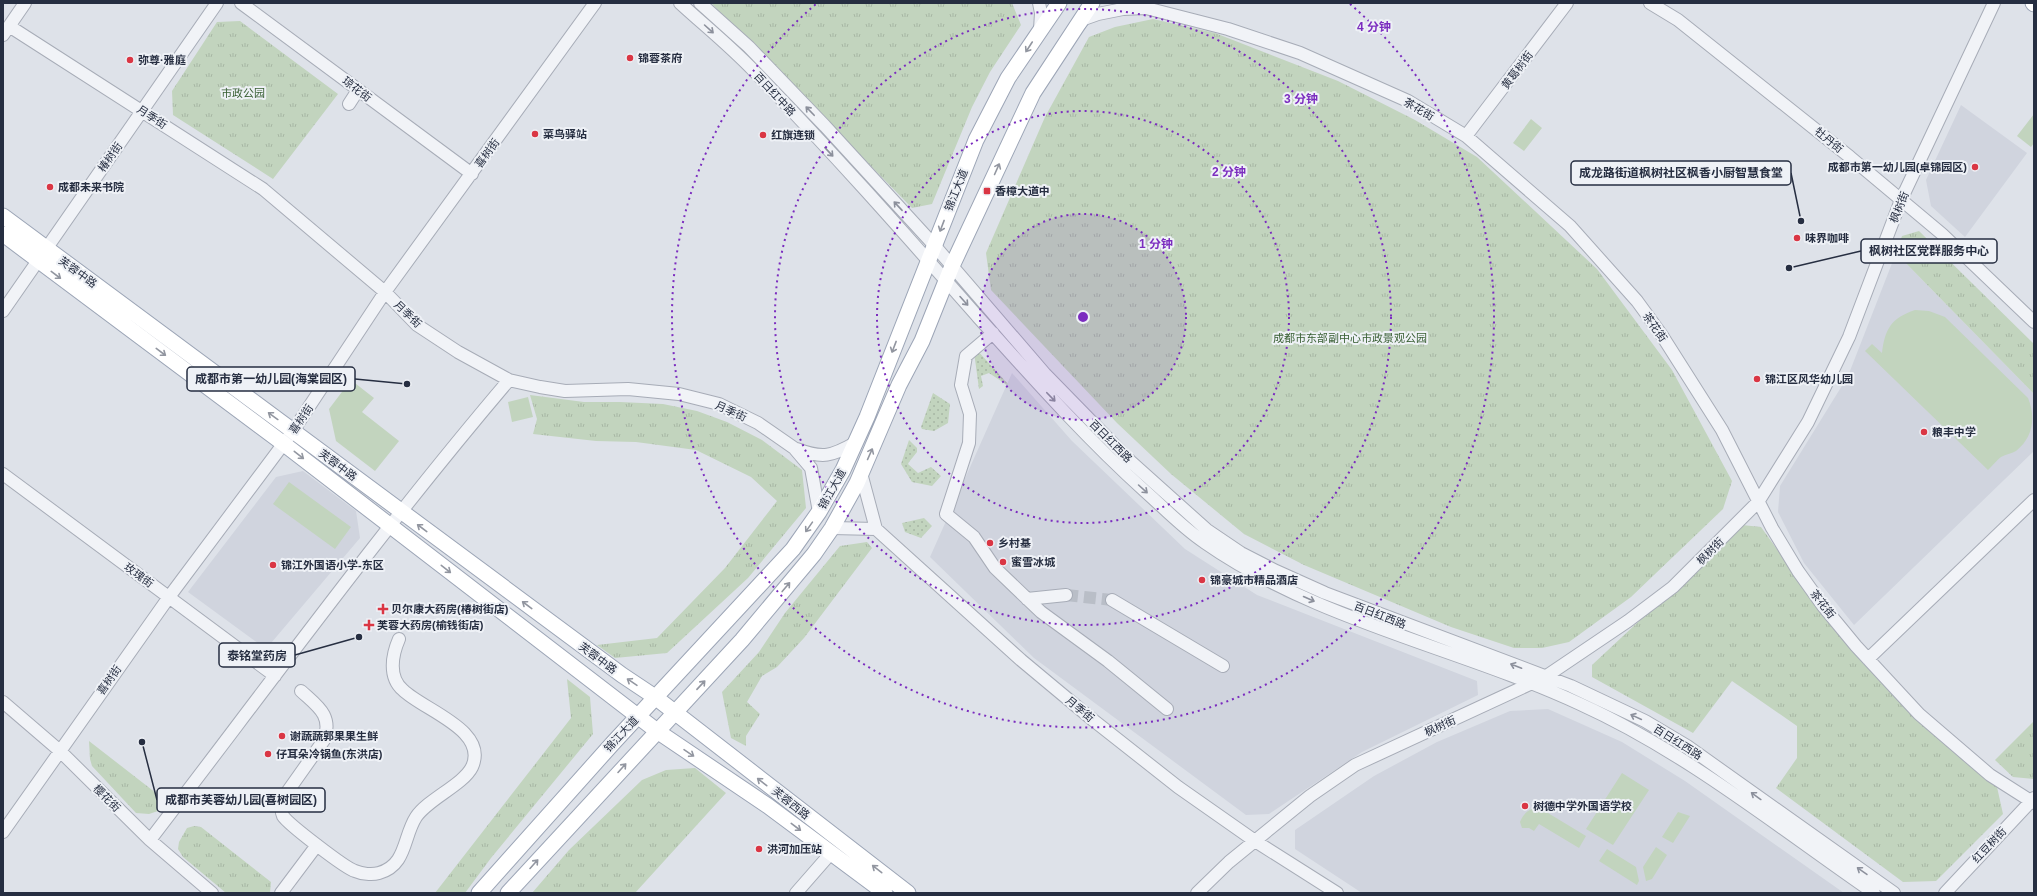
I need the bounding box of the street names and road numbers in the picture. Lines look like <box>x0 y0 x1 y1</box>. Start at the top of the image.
street label: 黄葛树街 <box>1499 49 1535 91</box>
street label: 百日红中路 <box>752 70 798 118</box>
street label: 琼花街 <box>340 74 374 104</box>
street label: 茶花街 <box>1402 96 1436 122</box>
street label: 月季街 <box>135 103 169 131</box>
street label: 牡丹街 <box>1812 125 1846 155</box>
street label: 喜树街 <box>472 136 502 170</box>
street label: 椿树街 <box>96 140 124 174</box>
street label: 锦江大道 <box>942 167 970 213</box>
street label: 枫树街 <box>1887 189 1911 225</box>
street label: 芙蓉中路 <box>57 254 99 290</box>
street label: 月季街 <box>392 298 424 330</box>
street label: 茶花街 <box>1641 310 1669 344</box>
street label: 月季街 <box>713 399 749 423</box>
street label: 喜树街 <box>287 402 315 436</box>
street label: 百日红西路 <box>1087 417 1135 465</box>
street label: 芙蓉中路 <box>317 447 359 483</box>
street label: 锦江大道 <box>816 467 848 511</box>
street label: 枫树街 <box>1694 535 1726 567</box>
street label: 玫瑰街 <box>122 560 156 590</box>
street label: 茶花街 <box>1808 587 1838 621</box>
street label: 百日红西路 <box>1352 600 1408 630</box>
street label: 芙蓉中路 <box>577 640 619 676</box>
street label: 喜树街 <box>95 663 123 697</box>
street label: 月季街 <box>1064 694 1096 724</box>
street label: 锦江大道 <box>602 714 640 754</box>
street label: 枫树街 <box>1423 714 1457 738</box>
street label: 百日红西路 <box>1651 722 1705 762</box>
street label: 樱花街 <box>91 782 123 814</box>
street label: 芙蓉西路 <box>770 785 812 821</box>
street label: 红豆树街 <box>1970 825 2008 865</box>

